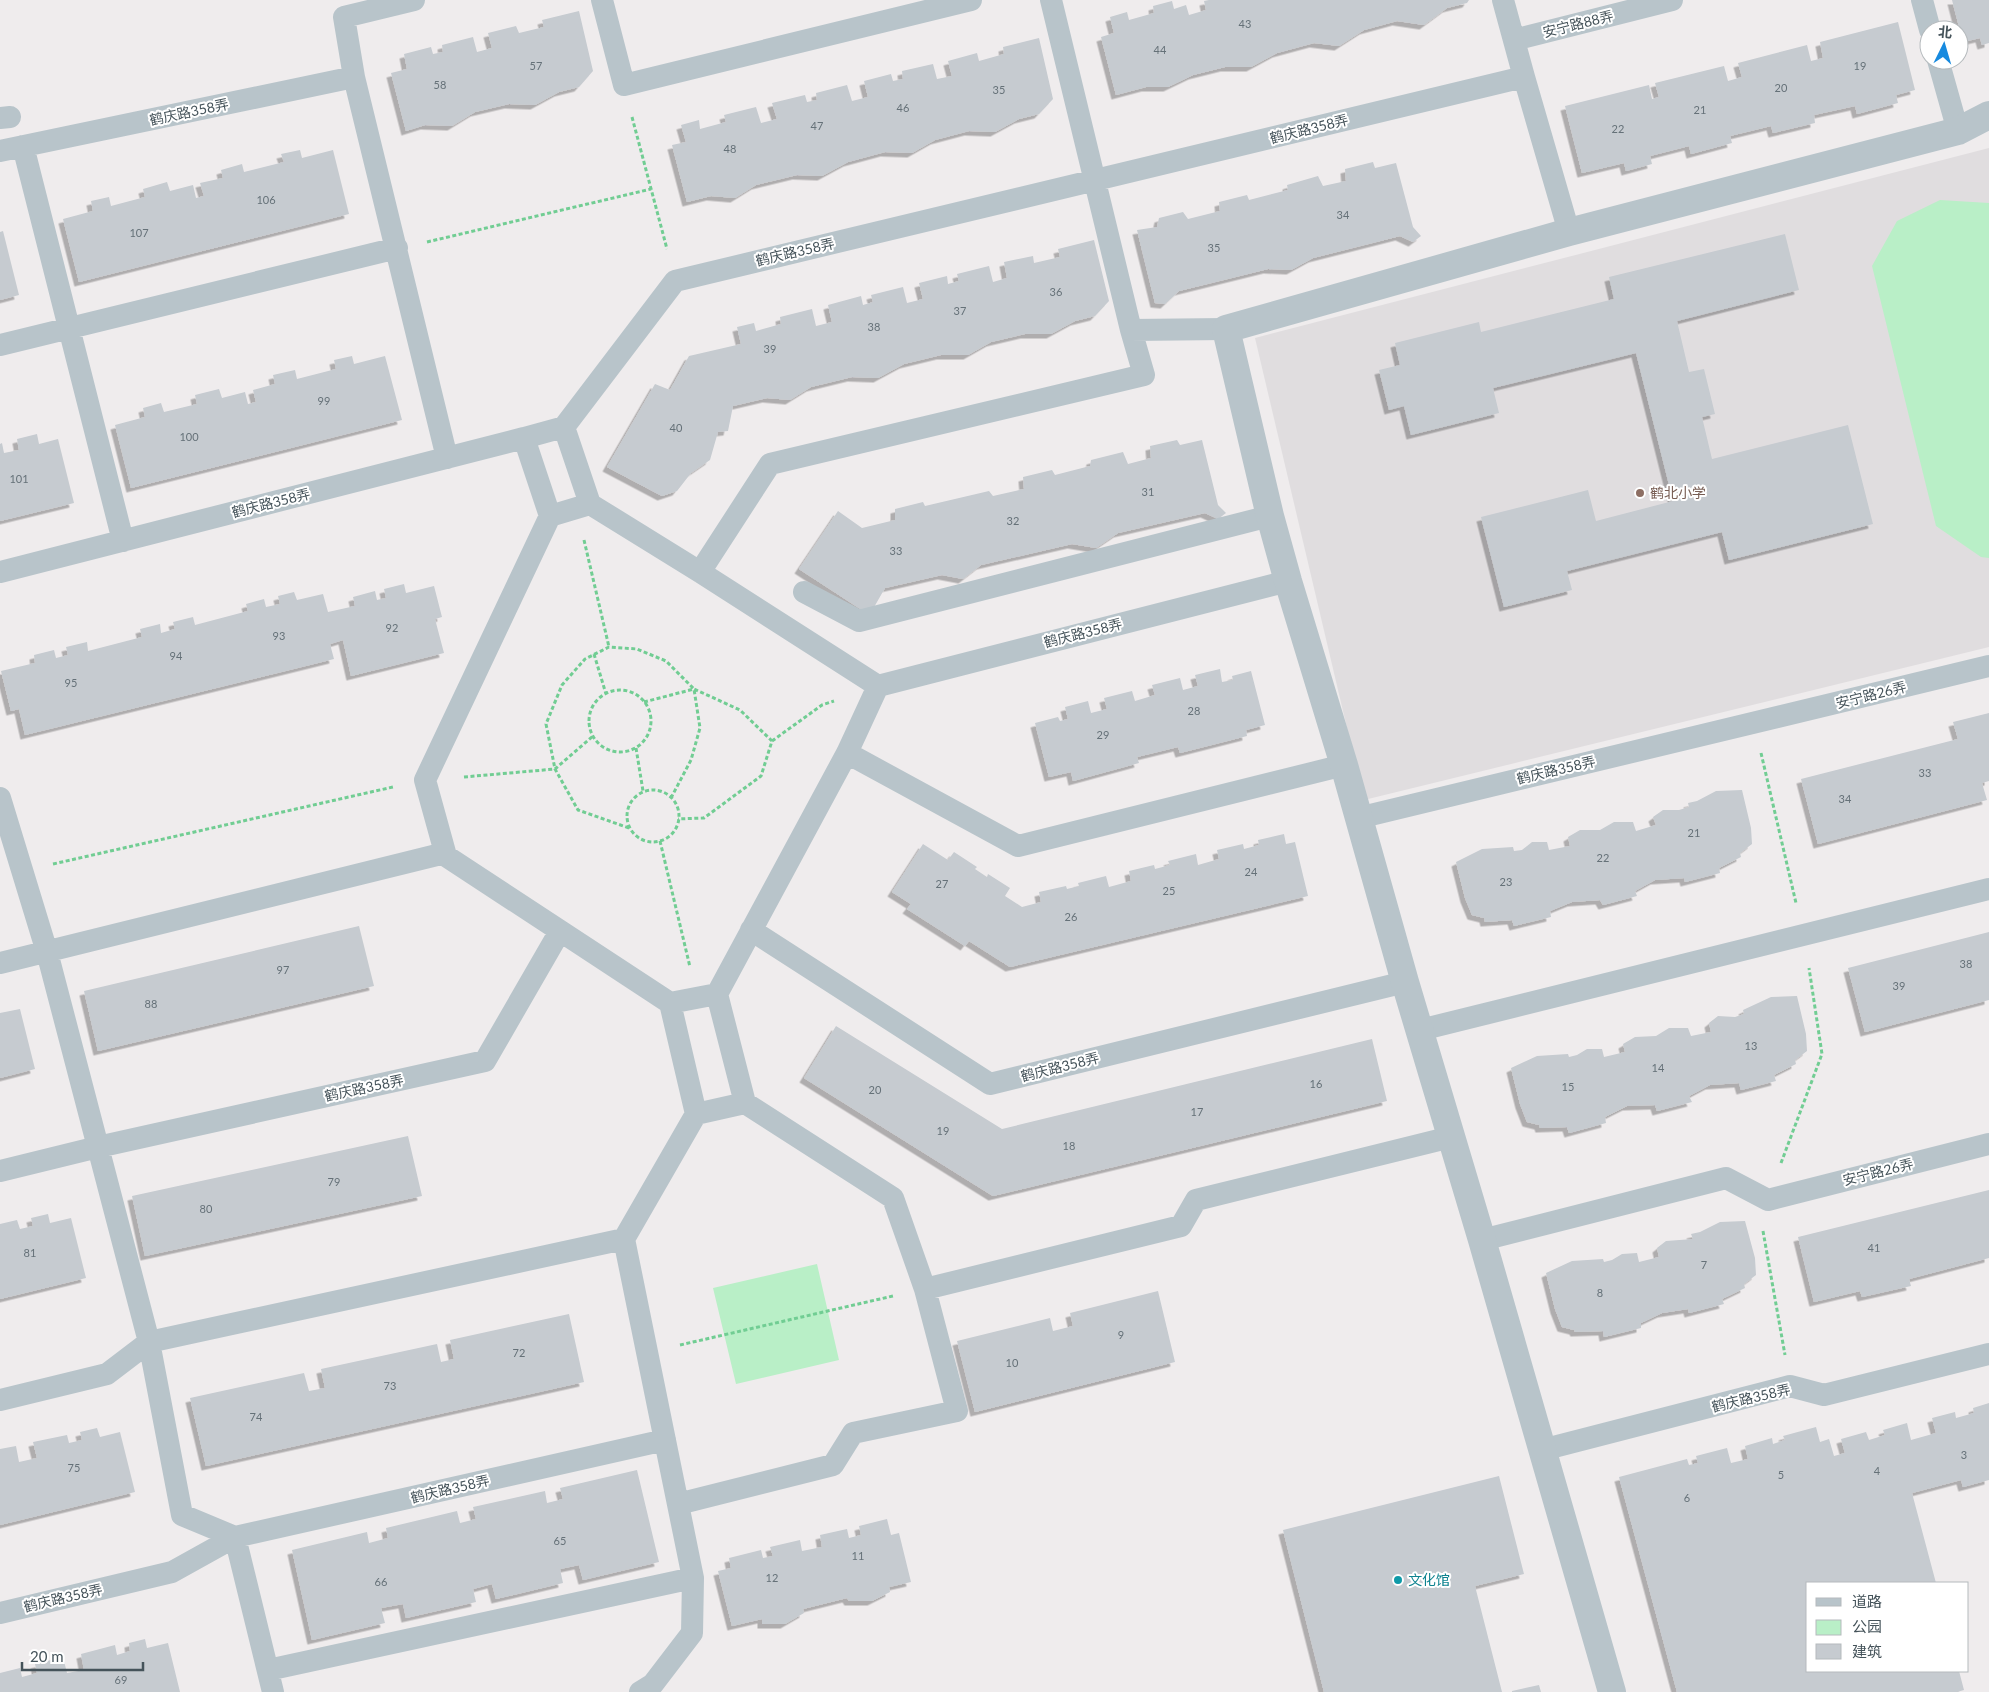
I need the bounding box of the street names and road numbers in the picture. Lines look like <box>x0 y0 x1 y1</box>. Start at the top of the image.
street label: 安宁路88弄 <box>1541 7 1615 41</box>
street label: 鹤庆路358弄 <box>148 95 230 128</box>
street label: 鹤庆路358弄 <box>1268 111 1350 146</box>
street label: 鹤庆路358弄 <box>754 234 836 269</box>
street label: 鹤庆路358弄 <box>230 485 312 520</box>
street label: 鹤庆路358弄 <box>1042 615 1124 650</box>
street label: 安宁路26弄 <box>1834 678 1908 712</box>
street label: 鹤庆路358弄 <box>1515 752 1597 787</box>
street label: 鹤庆路358弄 <box>1019 1049 1101 1084</box>
street label: 鹤庆路358弄 <box>323 1071 405 1104</box>
street label: 安宁路26弄 <box>1841 1155 1915 1189</box>
street label: 鹤庆路358弄 <box>1710 1380 1792 1415</box>
street label: 鹤庆路358弄 <box>409 1471 491 1506</box>
street label: 鹤庆路358弄 <box>22 1580 104 1615</box>

